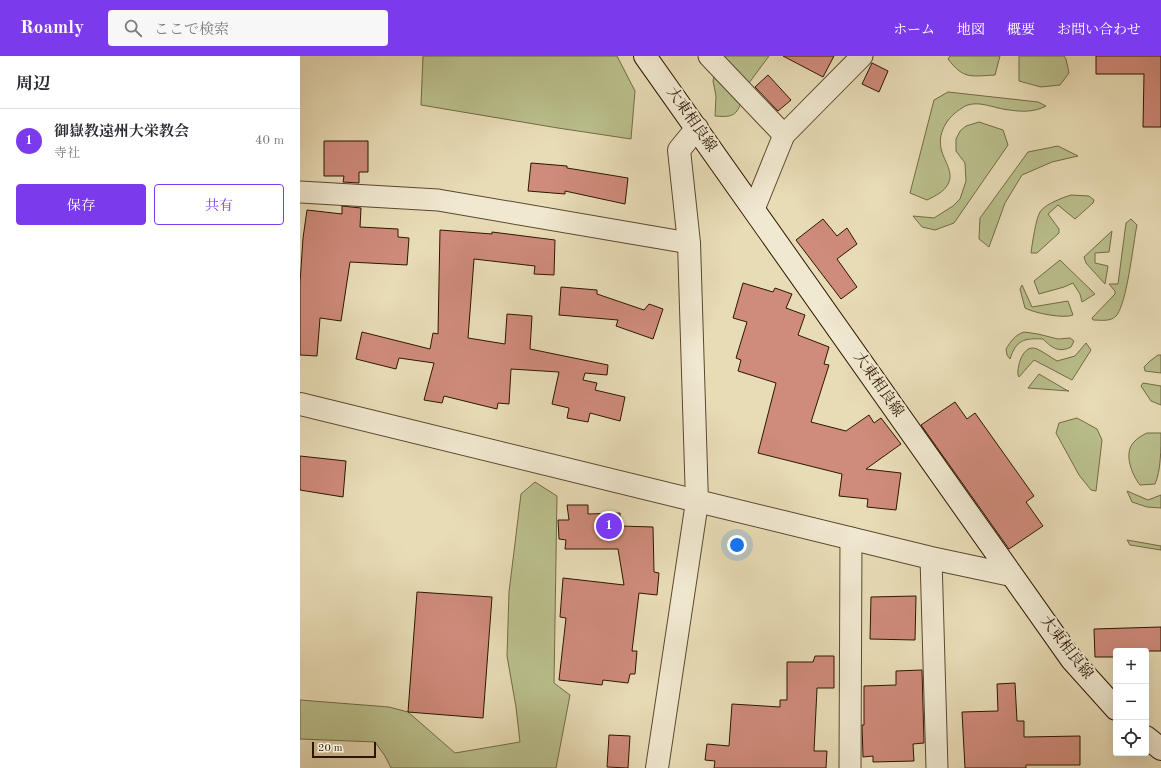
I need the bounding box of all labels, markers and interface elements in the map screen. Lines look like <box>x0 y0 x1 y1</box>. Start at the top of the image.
search box <box>108 10 388 46</box>
icon: search <box>122 17 144 39</box>
text: Roamly <box>20 19 84 38</box>
text: ここで検索 <box>154 23 229 38</box>
text: ホーム <box>893 23 935 37</box>
text: 地図 <box>957 23 985 37</box>
text: 概要 <box>1007 23 1035 37</box>
text: お問い合わせ <box>1057 23 1141 37</box>
text: 周辺 <box>16 76 50 93</box>
street label: 大東相良線 <box>663 84 720 155</box>
text: 御嶽教遠州大栄教会 <box>54 125 189 140</box>
text: 1 <box>25 134 33 147</box>
text: 40 m <box>255 134 284 147</box>
text: 寺社 <box>54 147 80 160</box>
button: 保存 <box>16 184 146 225</box>
button: 共有 <box>154 184 284 225</box>
street label: 大東相良線 <box>850 349 907 420</box>
pin: 1 <box>596 511 622 541</box>
your location <box>727 535 747 555</box>
street label: 大東相良線 <box>1037 613 1097 682</box>
map controls <box>1113 648 1149 756</box>
button: + <box>1113 648 1149 684</box>
button: − <box>1113 684 1149 720</box>
button: locate <box>1113 720 1149 756</box>
scale bar <box>312 740 376 759</box>
text: 20 m <box>318 743 343 754</box>

